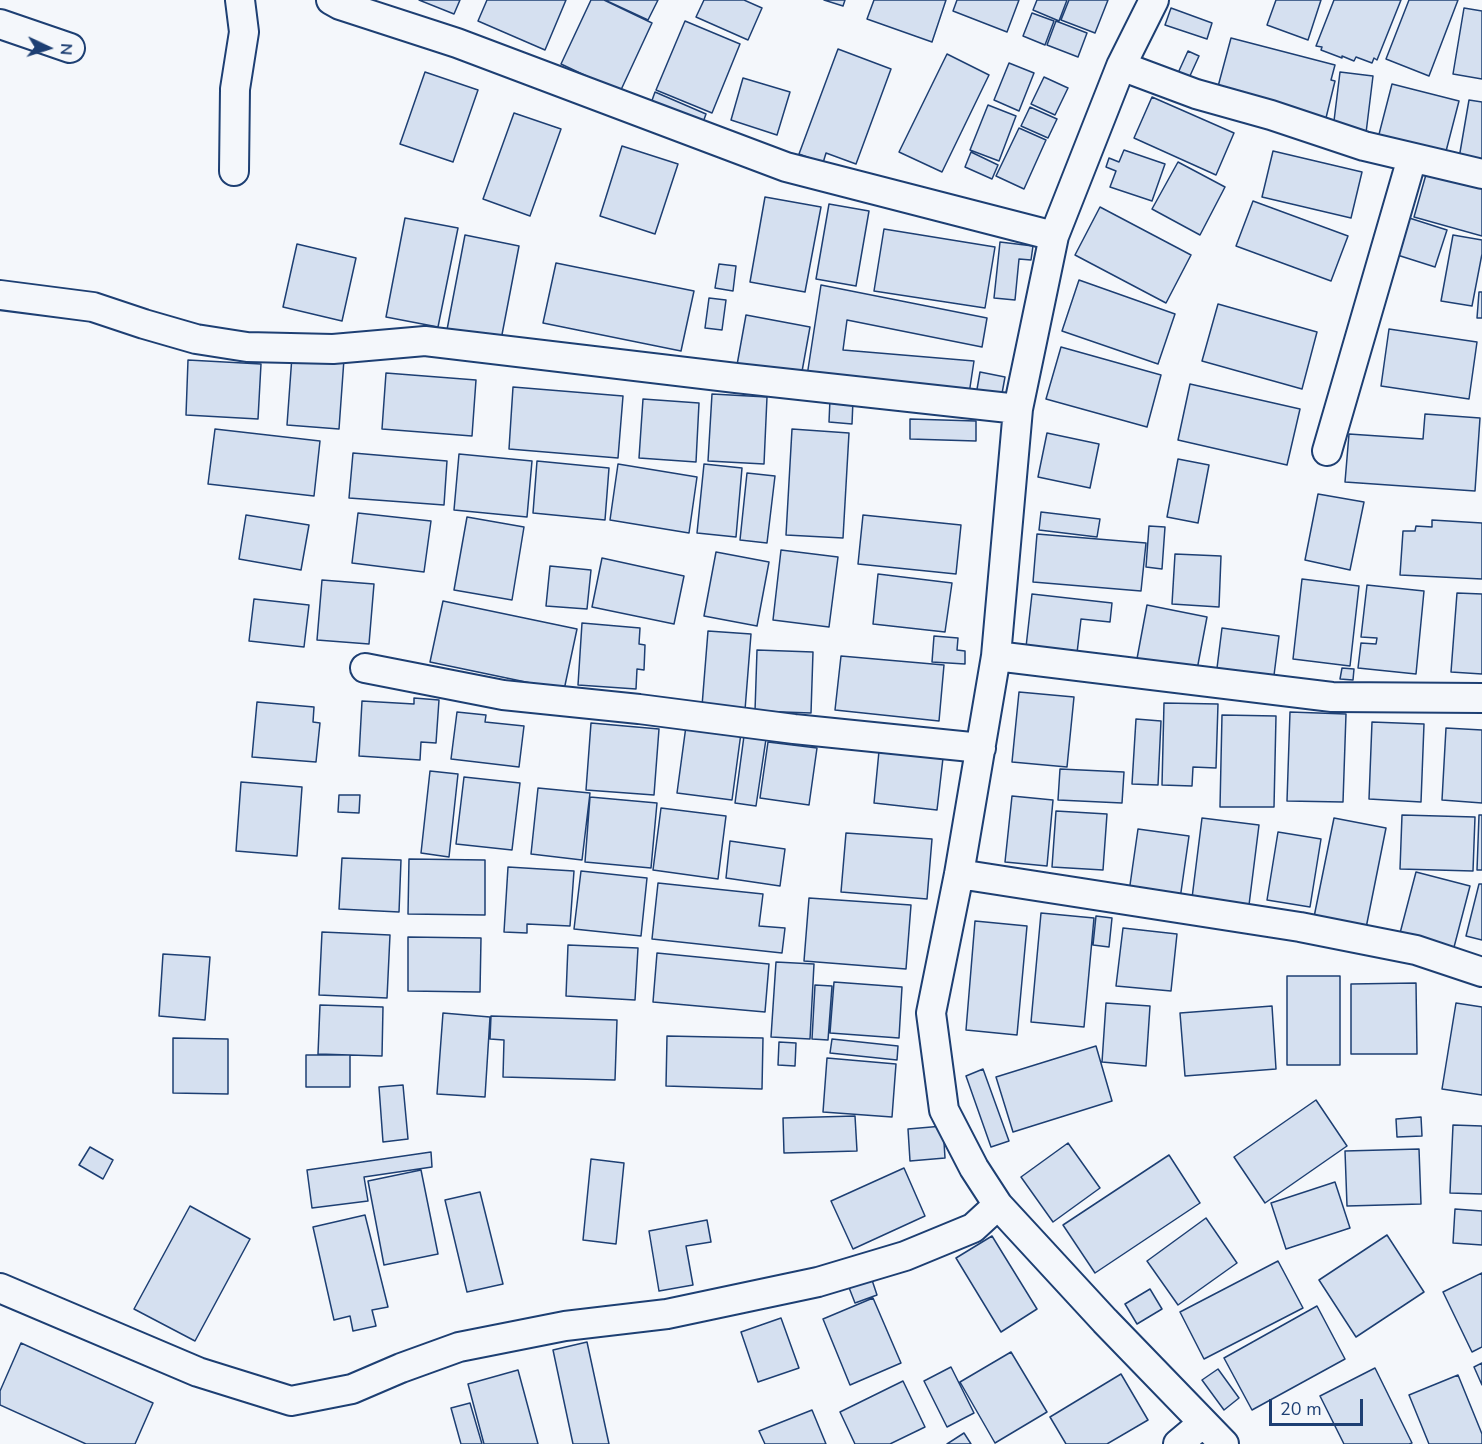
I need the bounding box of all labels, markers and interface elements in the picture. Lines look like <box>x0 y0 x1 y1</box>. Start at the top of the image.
north arrow <box>18 18 78 78</box>
text: N <box>55 43 77 56</box>
scale bar <box>1272 1387 1366 1425</box>
text: 20 m <box>1280 1397 1322 1421</box>

